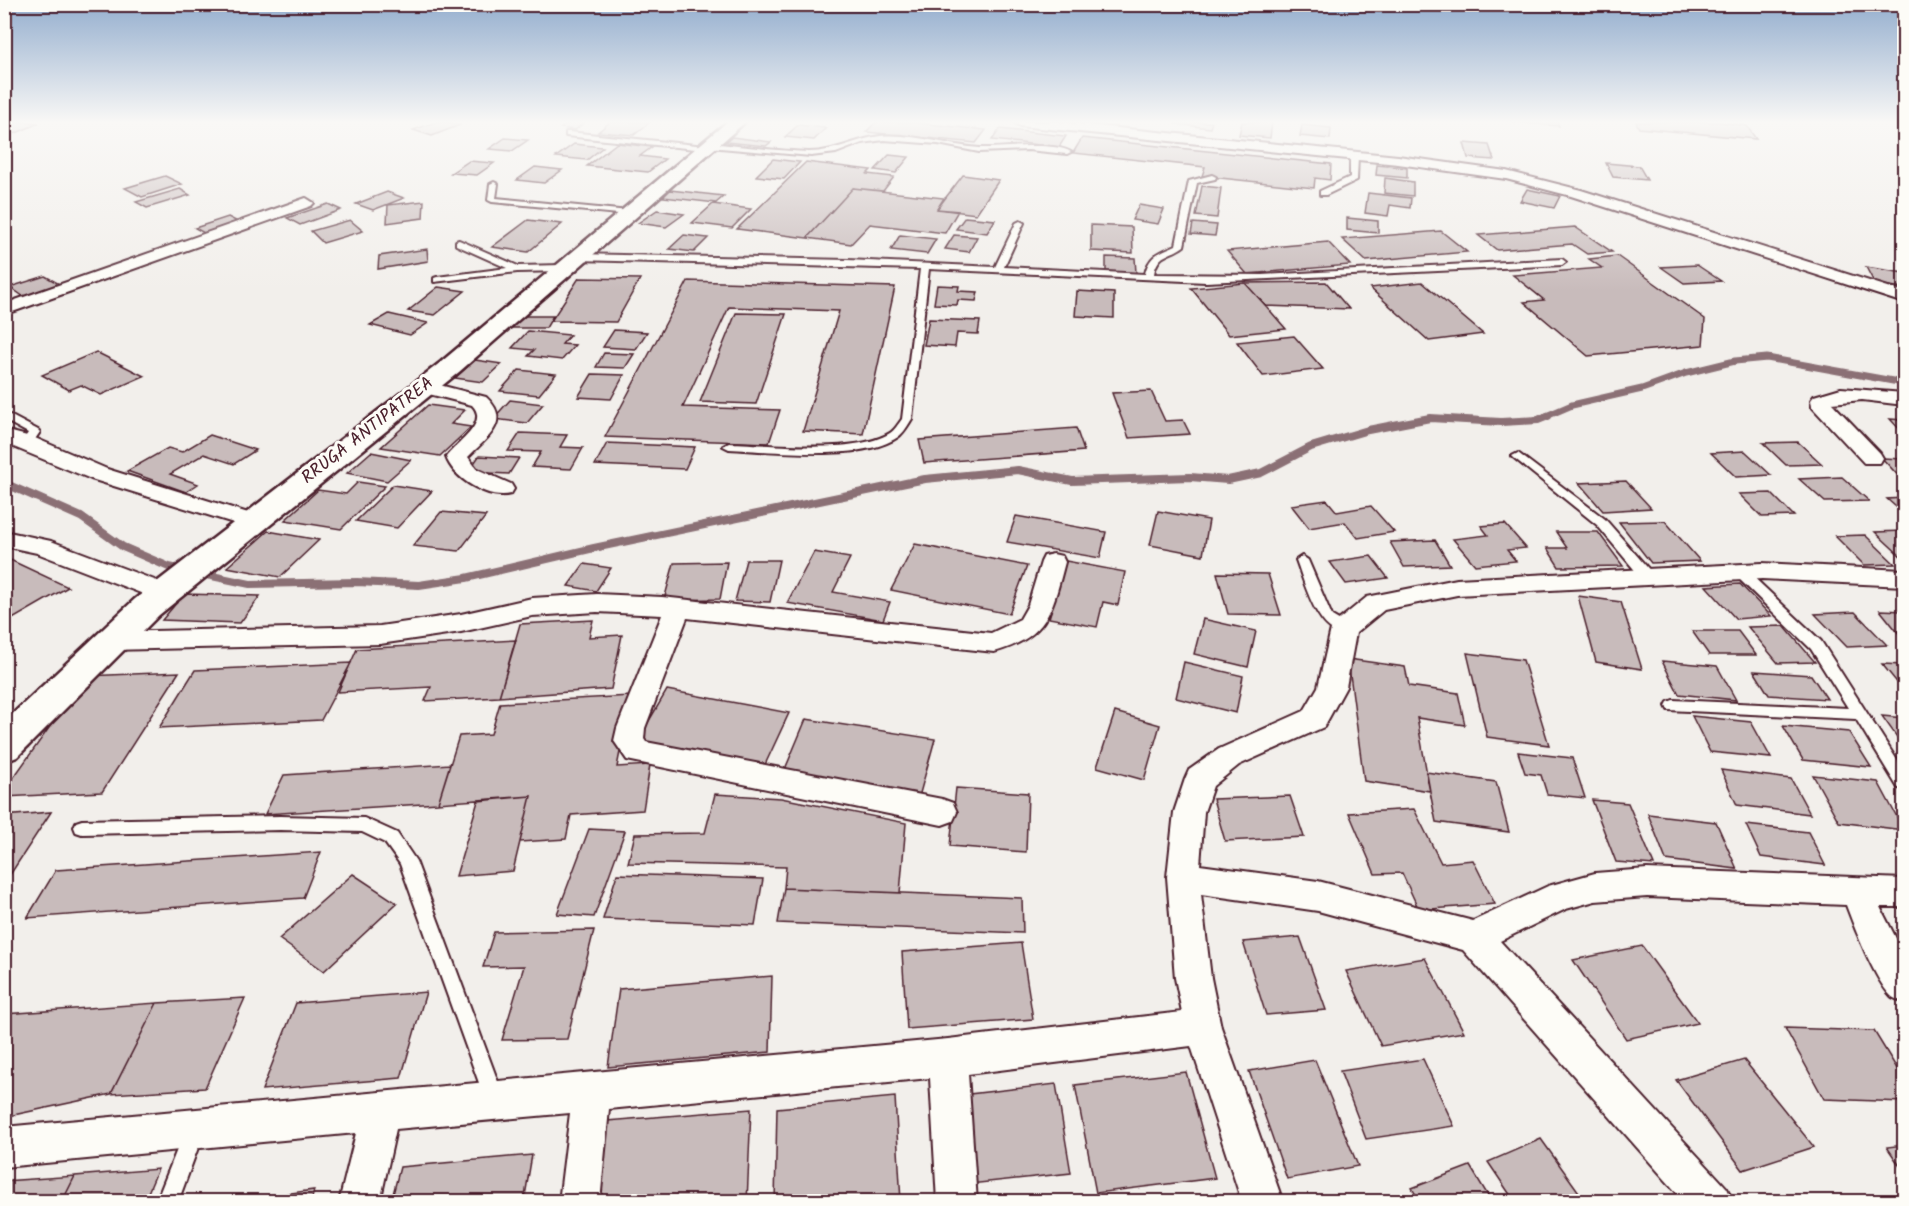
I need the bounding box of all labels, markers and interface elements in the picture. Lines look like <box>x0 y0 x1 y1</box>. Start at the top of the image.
street label: RRUGA ANTIPATREA <box>295 370 441 492</box>

